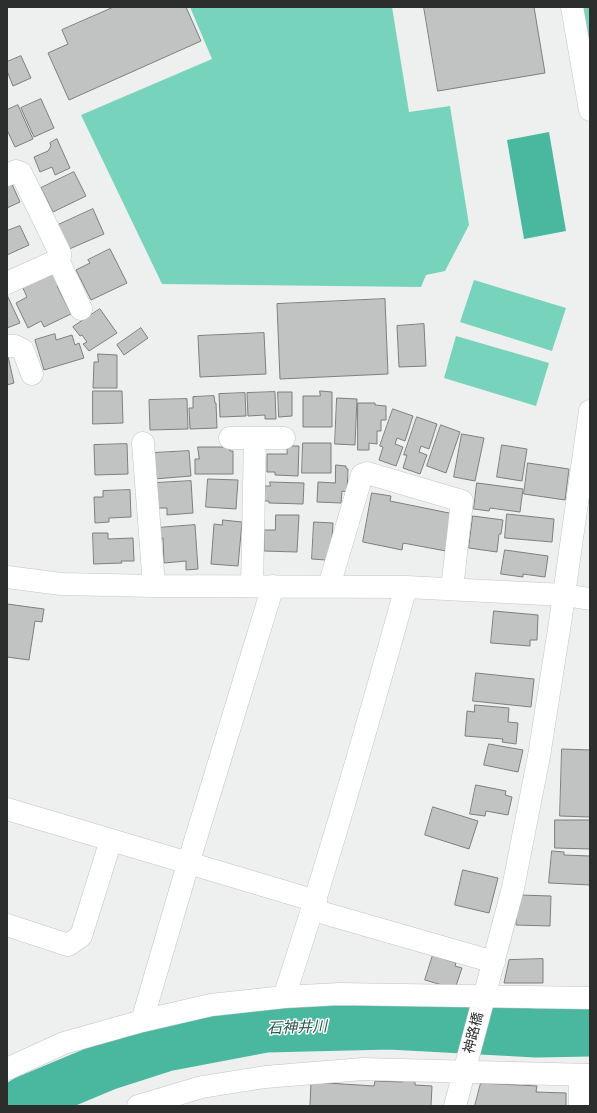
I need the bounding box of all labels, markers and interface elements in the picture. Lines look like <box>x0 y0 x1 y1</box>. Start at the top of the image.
street label: 神路橋 <box>461 1011 487 1055</box>
water label: 石神井川 <box>267 1018 327 1038</box>

